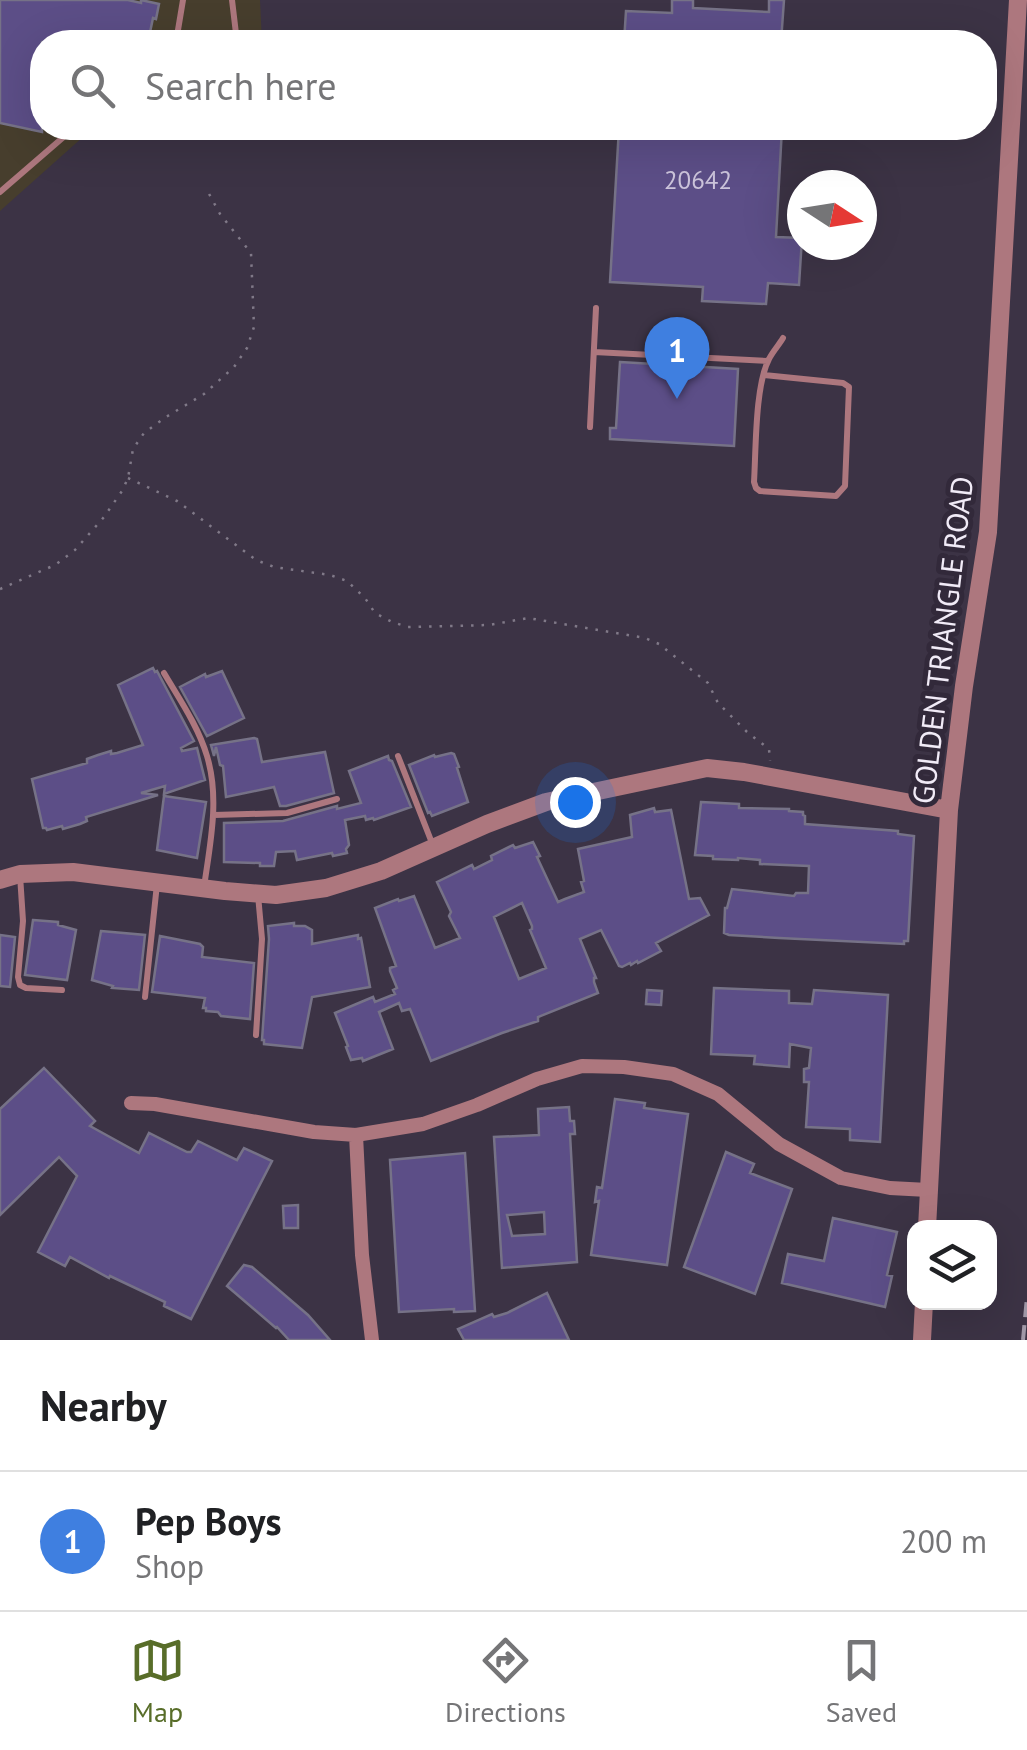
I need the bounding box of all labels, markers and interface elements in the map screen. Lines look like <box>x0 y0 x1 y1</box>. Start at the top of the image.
search box <box>30 30 997 140</box>
icon: search <box>65 58 120 113</box>
text: Search here <box>145 61 337 110</box>
house number: 20642 <box>664 164 732 196</box>
north arrow <box>787 170 877 260</box>
pin: 1 <box>644 316 710 399</box>
street label: GOLDEN TRIANGLE ROAD <box>903 474 981 806</box>
your location <box>550 777 601 828</box>
map controls <box>907 1220 997 1310</box>
button: layers <box>907 1220 997 1310</box>
text: Nearby <box>40 1378 167 1433</box>
text: Pep Boys <box>135 1496 281 1545</box>
text: 1 <box>63 1520 82 1562</box>
text: 200 m <box>900 1520 987 1562</box>
text: Shop <box>135 1545 204 1587</box>
tab: Map <box>130 1633 185 1730</box>
tab: Directions <box>445 1633 566 1730</box>
tab: Saved <box>826 1633 897 1730</box>

